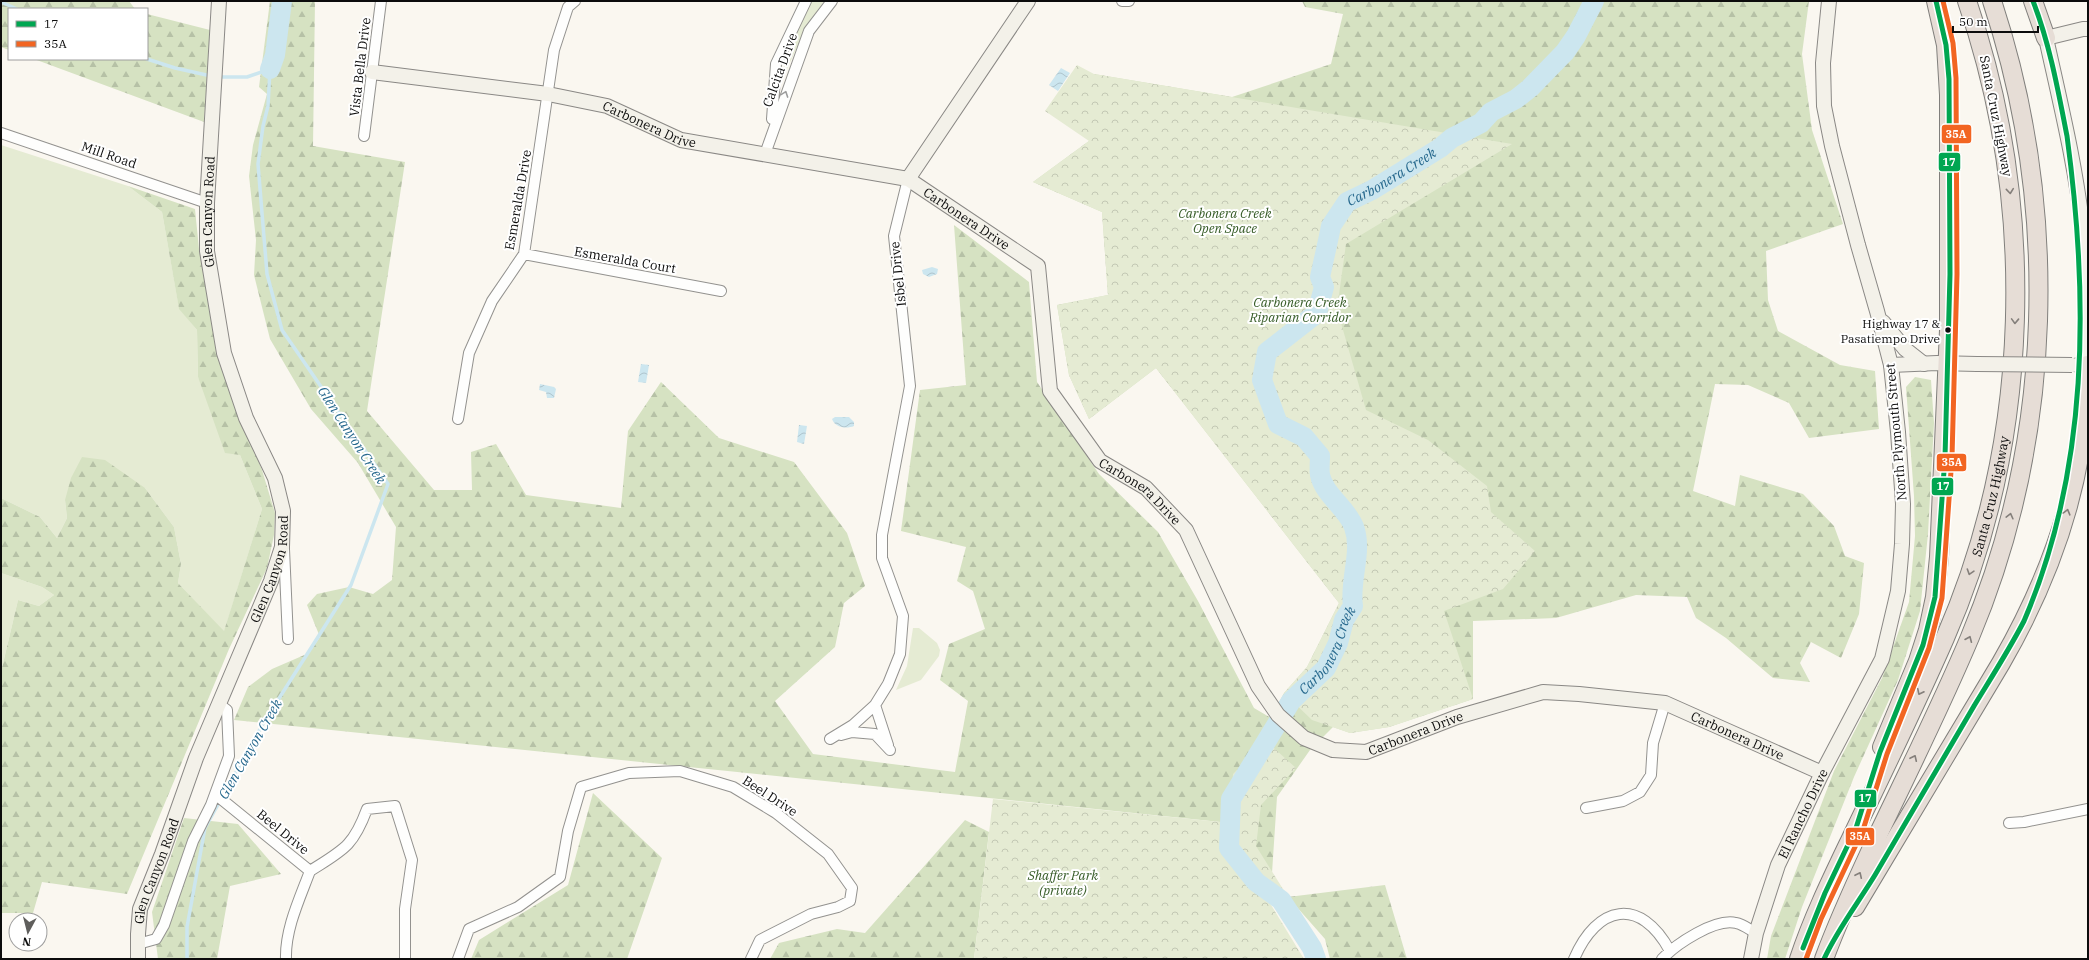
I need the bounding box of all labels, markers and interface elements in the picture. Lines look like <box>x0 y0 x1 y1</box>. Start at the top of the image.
legend <box>8 8 148 60</box>
scale bar <box>1953 8 2038 34</box>
text: 50 m <box>1959 14 1988 29</box>
text: 17 <box>44 16 58 31</box>
street label: Vista Bella Drive <box>345 16 375 118</box>
street label: Calcita Drive <box>759 31 801 109</box>
text: 35A <box>44 36 67 51</box>
street label: Santa Cruz Highway <box>1976 54 2016 178</box>
one-way arrow <box>781 91 789 98</box>
street label: Carbonera Drive <box>600 97 697 151</box>
line badge: 35A <box>1941 124 1972 144</box>
text: 35A <box>1946 127 1967 141</box>
street label: Mill Road <box>79 138 139 172</box>
water label: Carbonera Creek <box>1344 143 1440 210</box>
street label: Esmeralda Drive <box>501 148 535 252</box>
line badge: 17 <box>1938 152 1961 172</box>
street label: Glen Canyon Road <box>198 155 218 269</box>
text: 17 <box>1942 155 1956 169</box>
street label: Carbonera Drive <box>920 183 1013 253</box>
one-way arrow <box>2005 188 2014 194</box>
park label: Carbonera Creek Open Space <box>1178 205 1272 237</box>
street label: Isbel Drive <box>886 241 910 307</box>
street label: Esmeralda Court <box>573 243 678 277</box>
park label: Carbonera Creek Riparian Corridor <box>1248 294 1351 326</box>
place label: Highway 17 & Pasatiempo Drive <box>1841 316 1940 346</box>
one-way arrow <box>2010 318 2019 324</box>
marker: Highway 17 & Pasatiempo Drive <box>1943 325 1953 335</box>
street label: North Plymouth Street <box>1881 362 1910 501</box>
water label: Glen Canyon Creek <box>314 383 390 488</box>
street label: Santa Cruz Highway <box>1968 435 2012 558</box>
line badge: 35A <box>1936 453 1967 472</box>
street label: Carbonera Drive <box>1096 454 1185 528</box>
text: 35A <box>1942 455 1963 469</box>
line badge: 17 <box>1931 477 1954 496</box>
text: 17 <box>1936 479 1950 493</box>
one-way arrow <box>2062 509 2071 516</box>
one-way arrow <box>2005 513 2014 520</box>
street label: Glen Canyon Road <box>246 515 291 625</box>
one-way arrow <box>1966 568 1975 575</box>
water label: Carbonera Creek <box>1295 602 1360 698</box>
one-way arrow <box>1964 636 1972 643</box>
one-way arrow <box>1917 688 1925 695</box>
water label: Glen Canyon Creek <box>214 695 286 802</box>
street label: Carbonera Drive <box>1366 707 1465 759</box>
street label: Carbonera Drive <box>1688 707 1787 764</box>
one-way arrow <box>1909 754 1917 762</box>
street label: El Rancho Drive <box>1774 766 1831 861</box>
street label: Beel Drive <box>739 772 801 820</box>
line badge: 17 <box>1854 789 1877 808</box>
text: 17 <box>1858 791 1872 805</box>
street label: Beel Drive <box>253 806 313 858</box>
street label: Glen Canyon Road <box>130 816 183 925</box>
line badge: 35A <box>1845 827 1875 846</box>
text: 35A <box>1850 829 1871 843</box>
park label: Shaffer Park (private) <box>1027 867 1098 899</box>
one-way arrow <box>1854 872 1862 880</box>
north arrow <box>8 912 48 952</box>
text: N <box>21 934 32 949</box>

